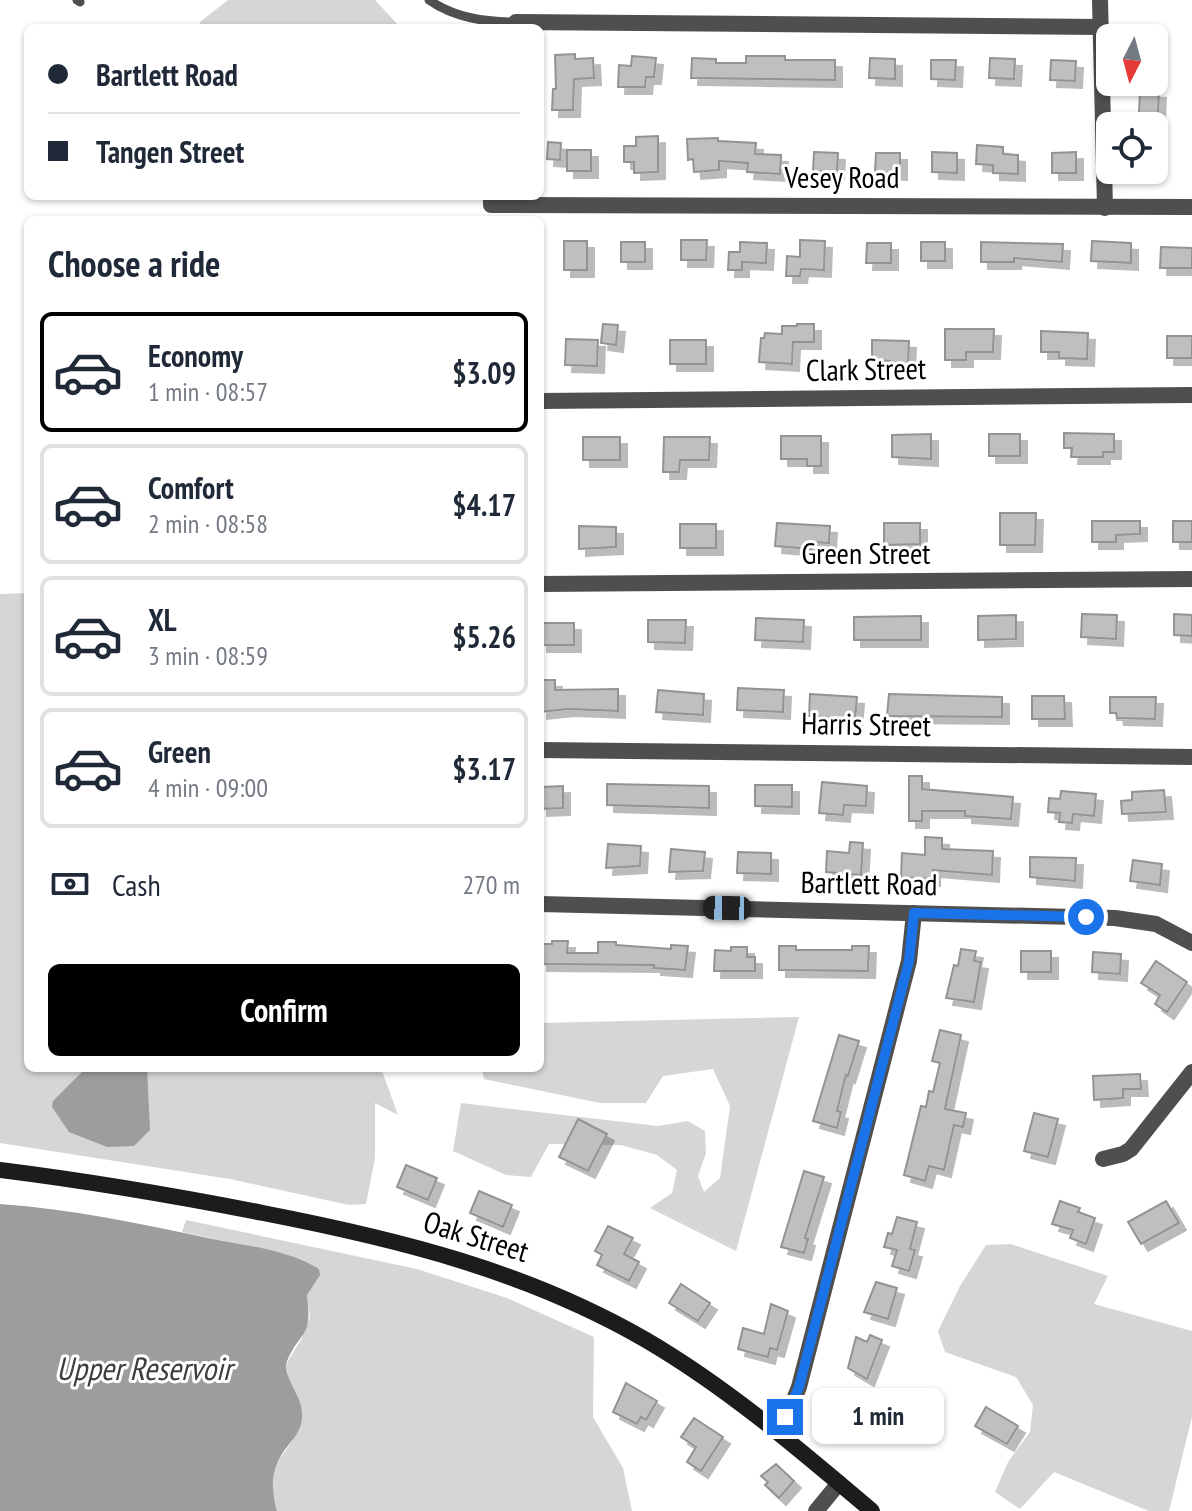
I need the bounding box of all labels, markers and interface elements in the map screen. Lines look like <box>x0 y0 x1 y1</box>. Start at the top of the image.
north arrow <box>1096 24 1168 96</box>
map controls <box>1096 24 1168 184</box>
text: Bartlett Road <box>96 55 238 94</box>
button: locate <box>1096 112 1168 184</box>
text: Tangen Street <box>96 132 244 171</box>
street label: Vesey Road <box>784 157 899 196</box>
text: Choose a ride <box>48 240 220 287</box>
icon: car <box>52 336 124 408</box>
text: Economy <box>148 336 243 375</box>
street label: Clark Street <box>805 348 927 389</box>
text: $3.09 <box>452 353 516 392</box>
text: 1 min · 08:57 <box>148 375 268 408</box>
icon: car <box>52 468 124 540</box>
text: Comfort <box>148 468 234 507</box>
text: $4.17 <box>452 485 516 524</box>
text: 2 min · 08:58 <box>148 507 268 540</box>
street label: Green Street <box>801 533 931 572</box>
icon: car <box>52 600 124 672</box>
text: XL <box>148 600 177 639</box>
text: $5.26 <box>452 617 516 656</box>
text: 3 min · 08:59 <box>148 639 268 672</box>
street label: Harris Street <box>801 703 932 744</box>
icon: car <box>52 732 124 804</box>
text: Green <box>148 732 211 771</box>
text: $3.17 <box>452 749 516 788</box>
text: 4 min · 09:00 <box>148 771 268 804</box>
icon: cash <box>48 862 92 906</box>
street label: Bartlett Road <box>800 862 938 903</box>
text: Cash <box>112 865 161 904</box>
text: 270 m <box>462 868 520 901</box>
car <box>703 896 751 920</box>
route start <box>1068 899 1104 935</box>
button: Confirm <box>48 964 520 1056</box>
street label: Oak Street <box>419 1201 534 1270</box>
water label: Upper Reservoir <box>56 1347 236 1389</box>
callout: 1 min <box>813 1389 945 1445</box>
route end <box>767 1399 803 1435</box>
text: 1 min <box>852 1399 904 1432</box>

